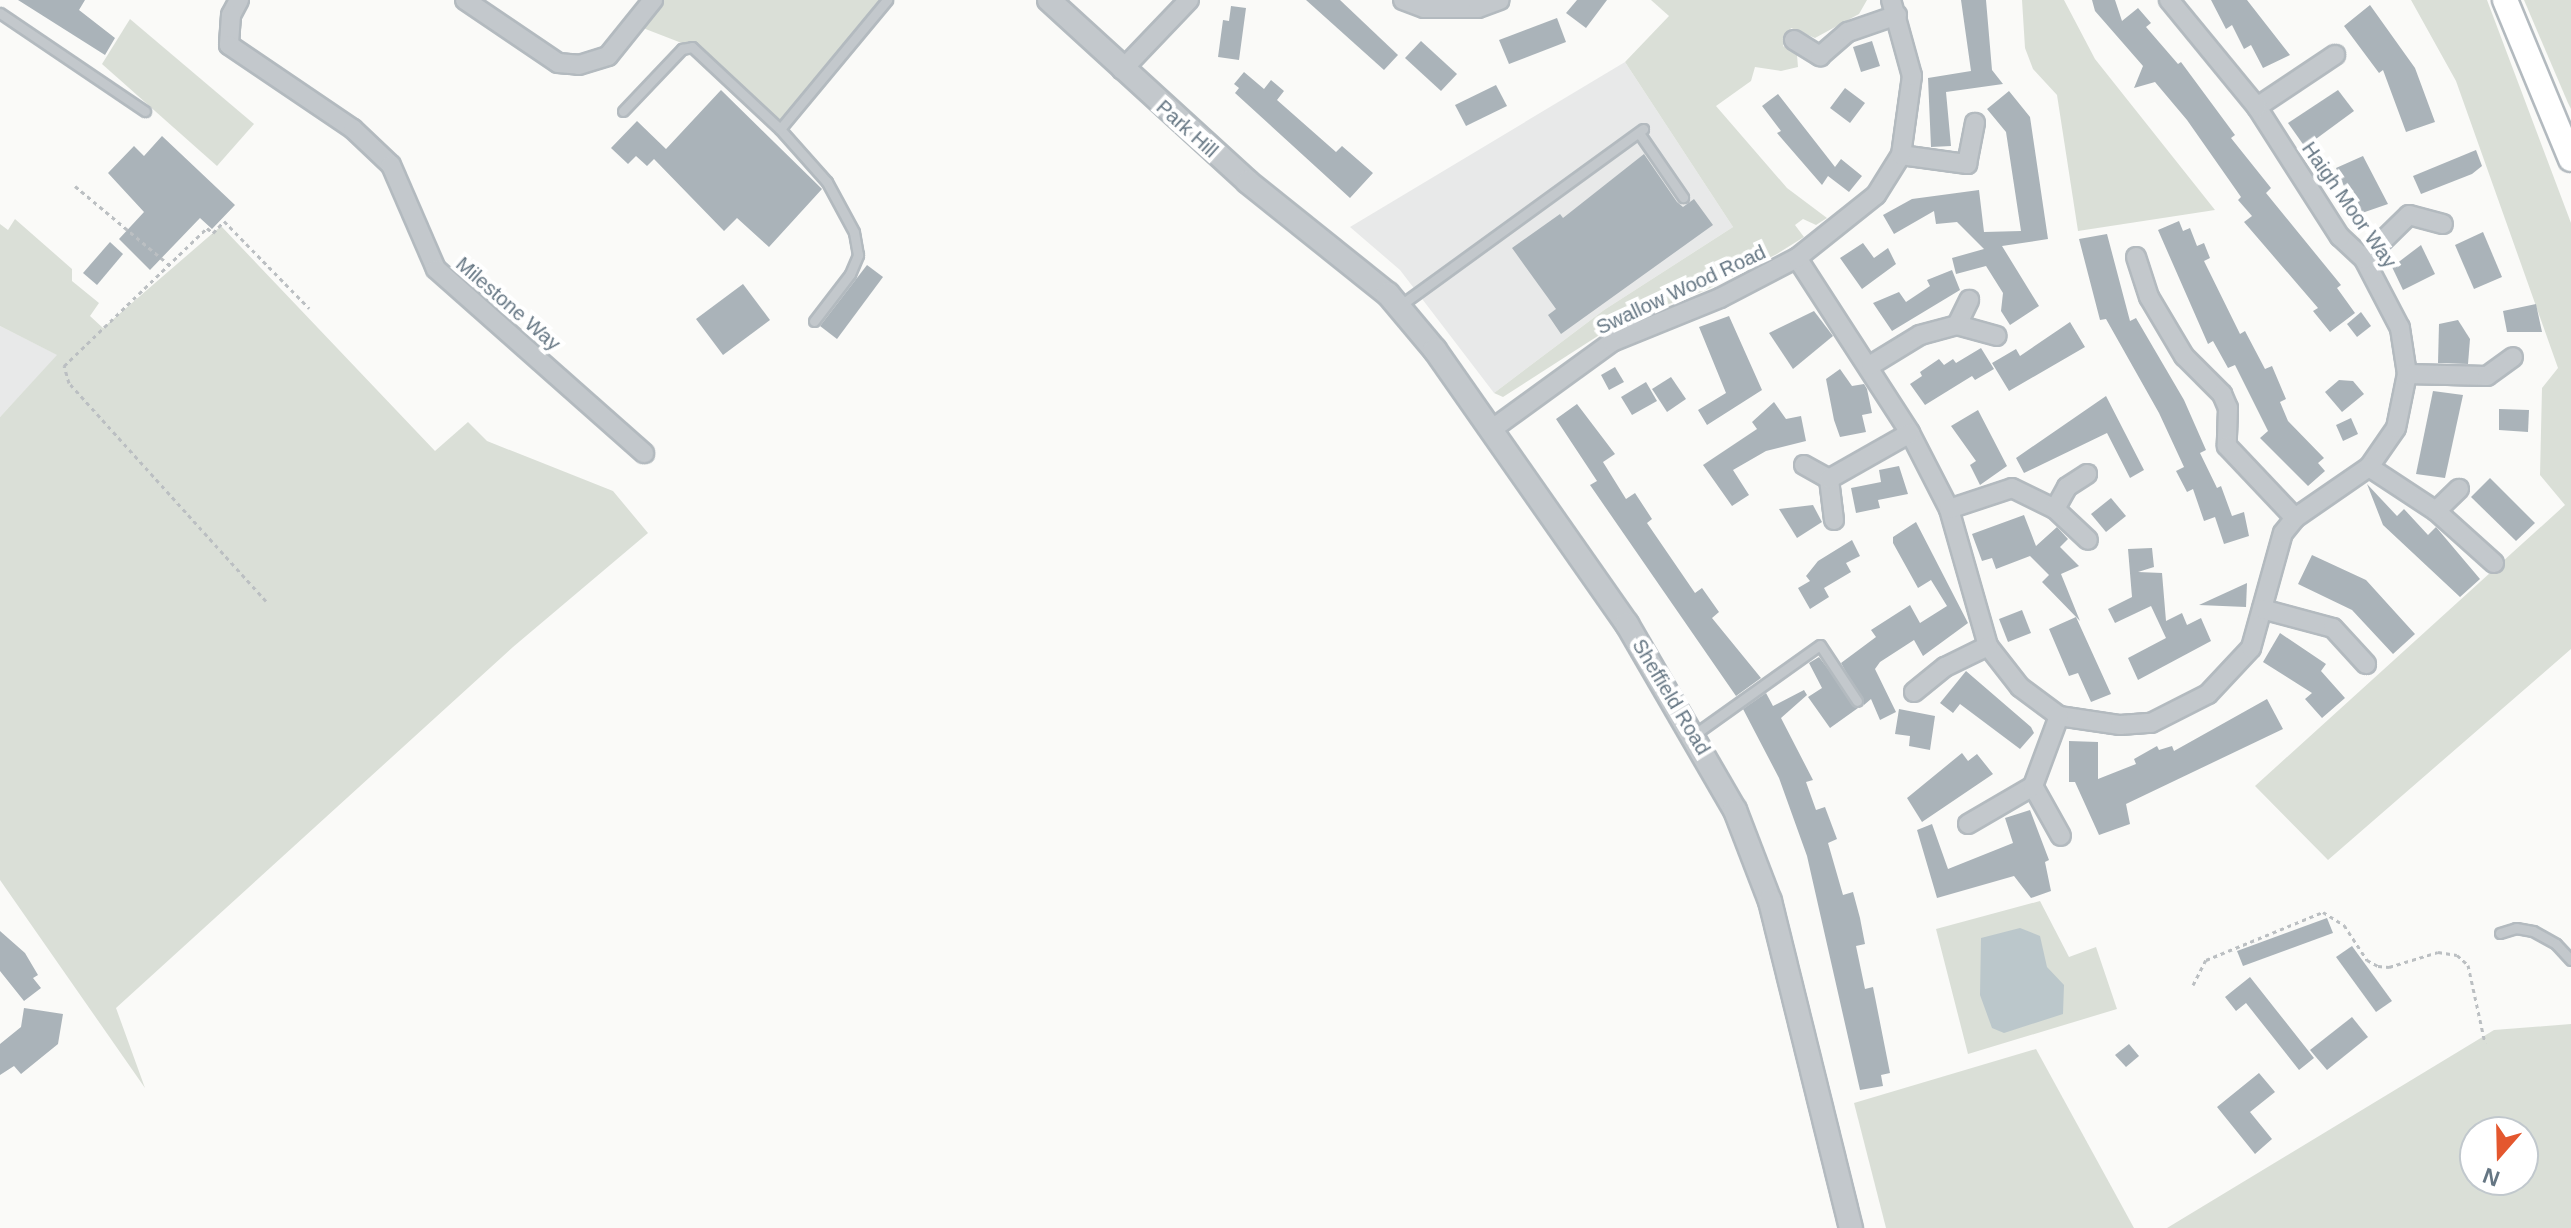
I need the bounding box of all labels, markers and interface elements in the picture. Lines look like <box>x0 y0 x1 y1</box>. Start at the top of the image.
street label: Park Hill <box>1151 95 1223 163</box>
street label: Haigh Moor Way <box>2297 137 2401 273</box>
street label: Swallow Wood Road <box>1592 240 1770 340</box>
street label: Milestone Way <box>451 252 565 356</box>
street label: Sheffield Road <box>1627 635 1715 759</box>
north arrow <box>2459 1116 2539 1196</box>
text: N <box>2480 1163 2503 1192</box>

